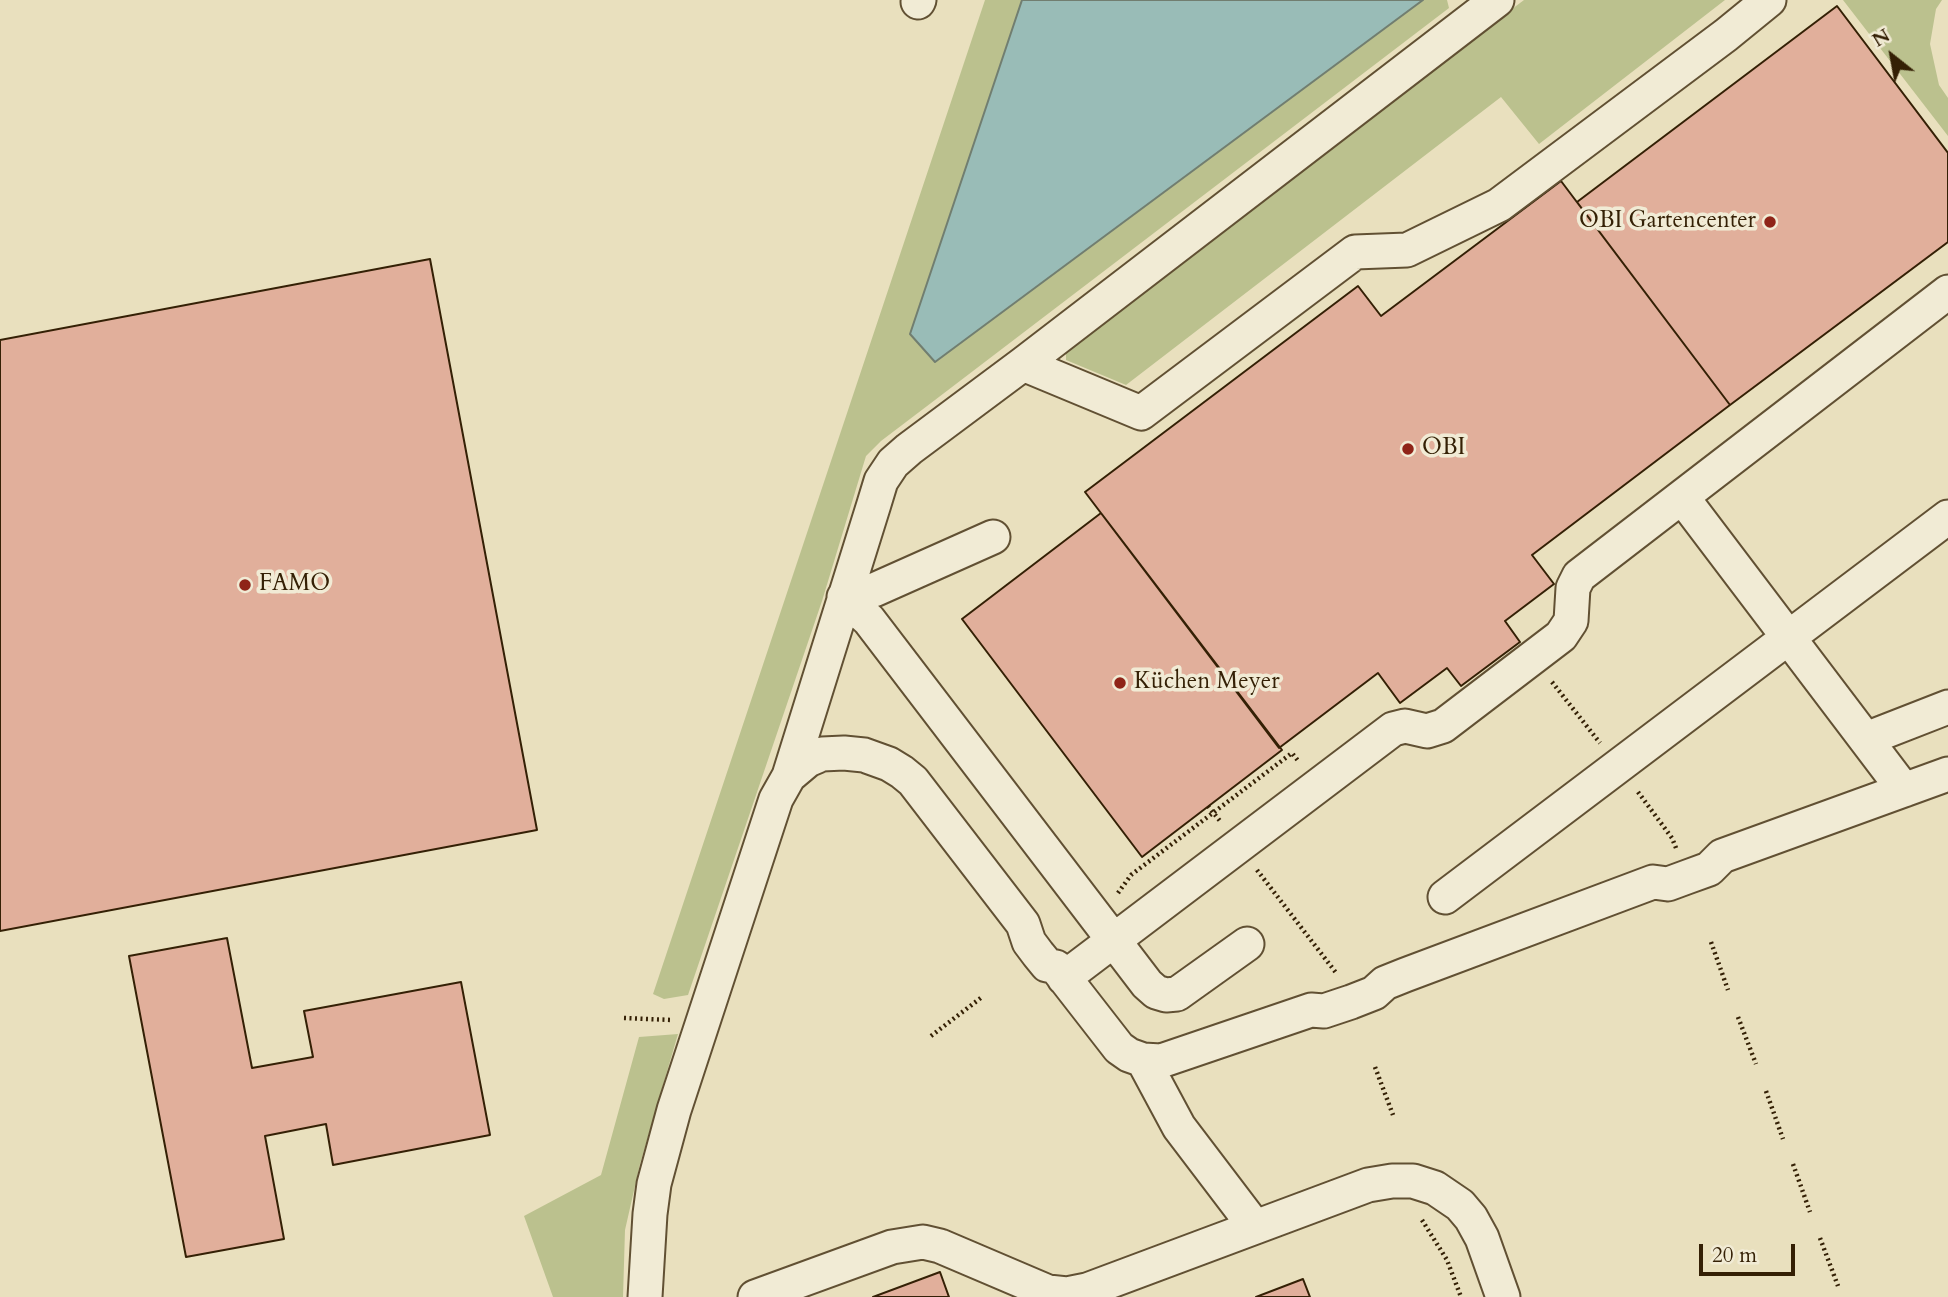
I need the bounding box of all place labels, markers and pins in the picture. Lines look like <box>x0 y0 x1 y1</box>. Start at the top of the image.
place label: OBI Gartencenter <box>1579 208 1756 236</box>
marker: OBI Gartencenter <box>1762 214 1778 230</box>
place label: OBI <box>1422 435 1465 463</box>
marker: OBI <box>1400 441 1416 457</box>
place label: FAMO <box>259 571 330 599</box>
marker: FAMO <box>237 577 253 593</box>
place label: Küchen Meyer <box>1134 669 1280 697</box>
marker: Küchen Meyer <box>1112 675 1128 691</box>

